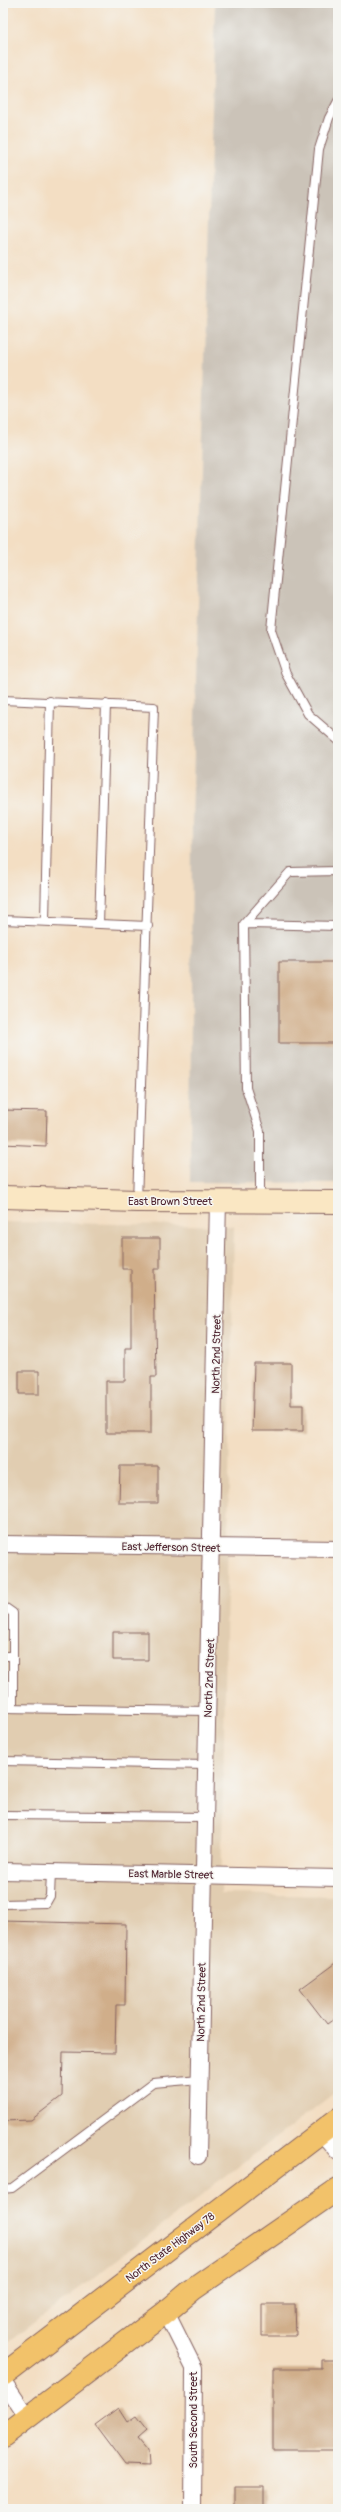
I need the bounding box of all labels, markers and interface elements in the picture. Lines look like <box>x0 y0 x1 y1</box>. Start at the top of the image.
street label: East Brown Street <box>128 1195 213 1208</box>
street label: North 2nd Street <box>209 1314 224 1394</box>
street label: East Jefferson Street <box>121 1540 221 1555</box>
street label: North 2nd Street <box>202 1638 217 1718</box>
street label: East Marble Street <box>128 1867 214 1882</box>
street label: North 2nd Street <box>194 1962 209 2042</box>
street label: North State Highway 78 <box>123 2209 218 2285</box>
street label: South Second Street <box>187 2371 200 2468</box>

